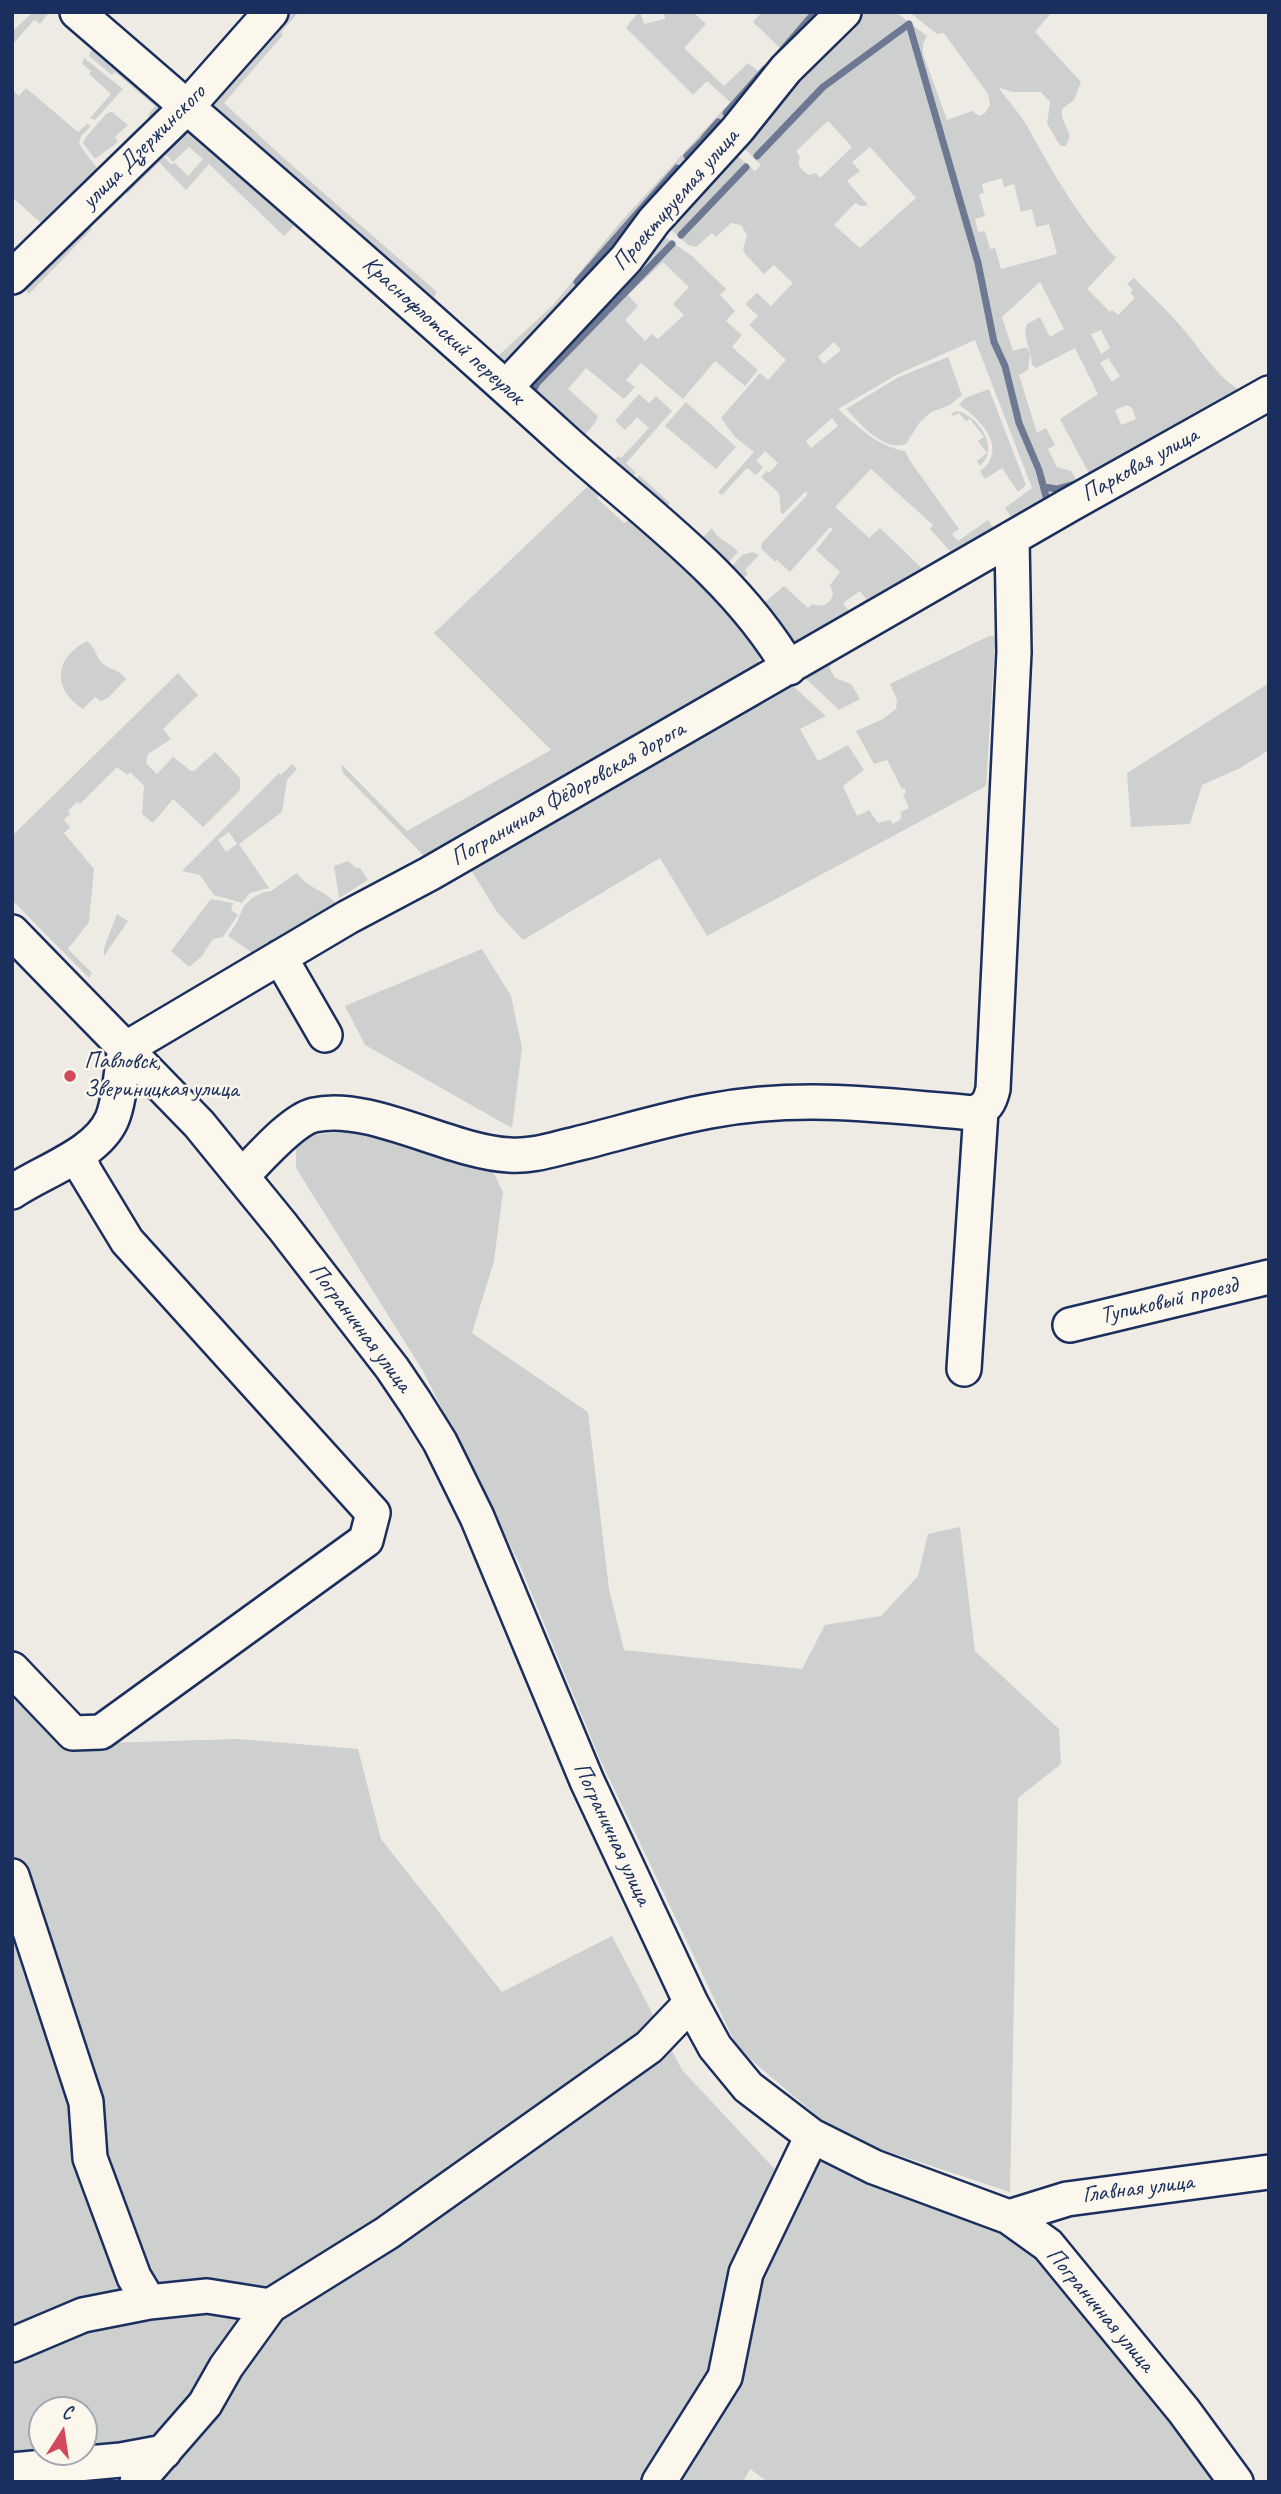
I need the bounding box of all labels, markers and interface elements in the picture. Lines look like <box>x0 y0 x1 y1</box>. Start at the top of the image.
street label: улица Дзержинского <box>76 79 212 215</box>
street label: Проектируемая улица <box>606 123 746 277</box>
street label: Краснофлотский переулок <box>356 250 530 412</box>
street label: Парковая улица <box>1077 421 1203 509</box>
street label: Пограничная Фёдоровская дорога <box>446 715 690 873</box>
place label: Павловск, Звериницкая улица <box>84 1048 239 1104</box>
marker: Павловск, Звериницкая улица <box>62 1068 78 1084</box>
street label: Пограничная улица <box>302 1258 418 1398</box>
street label: Тупиковый проезд <box>1097 1271 1241 1331</box>
street label: Пограничная улица <box>566 1758 658 1910</box>
street label: Главная улица <box>1081 2168 1195 2210</box>
street label: Пограничная улица <box>1039 2242 1161 2378</box>
north arrow <box>28 2396 98 2466</box>
text: С <box>60 2400 74 2425</box>

